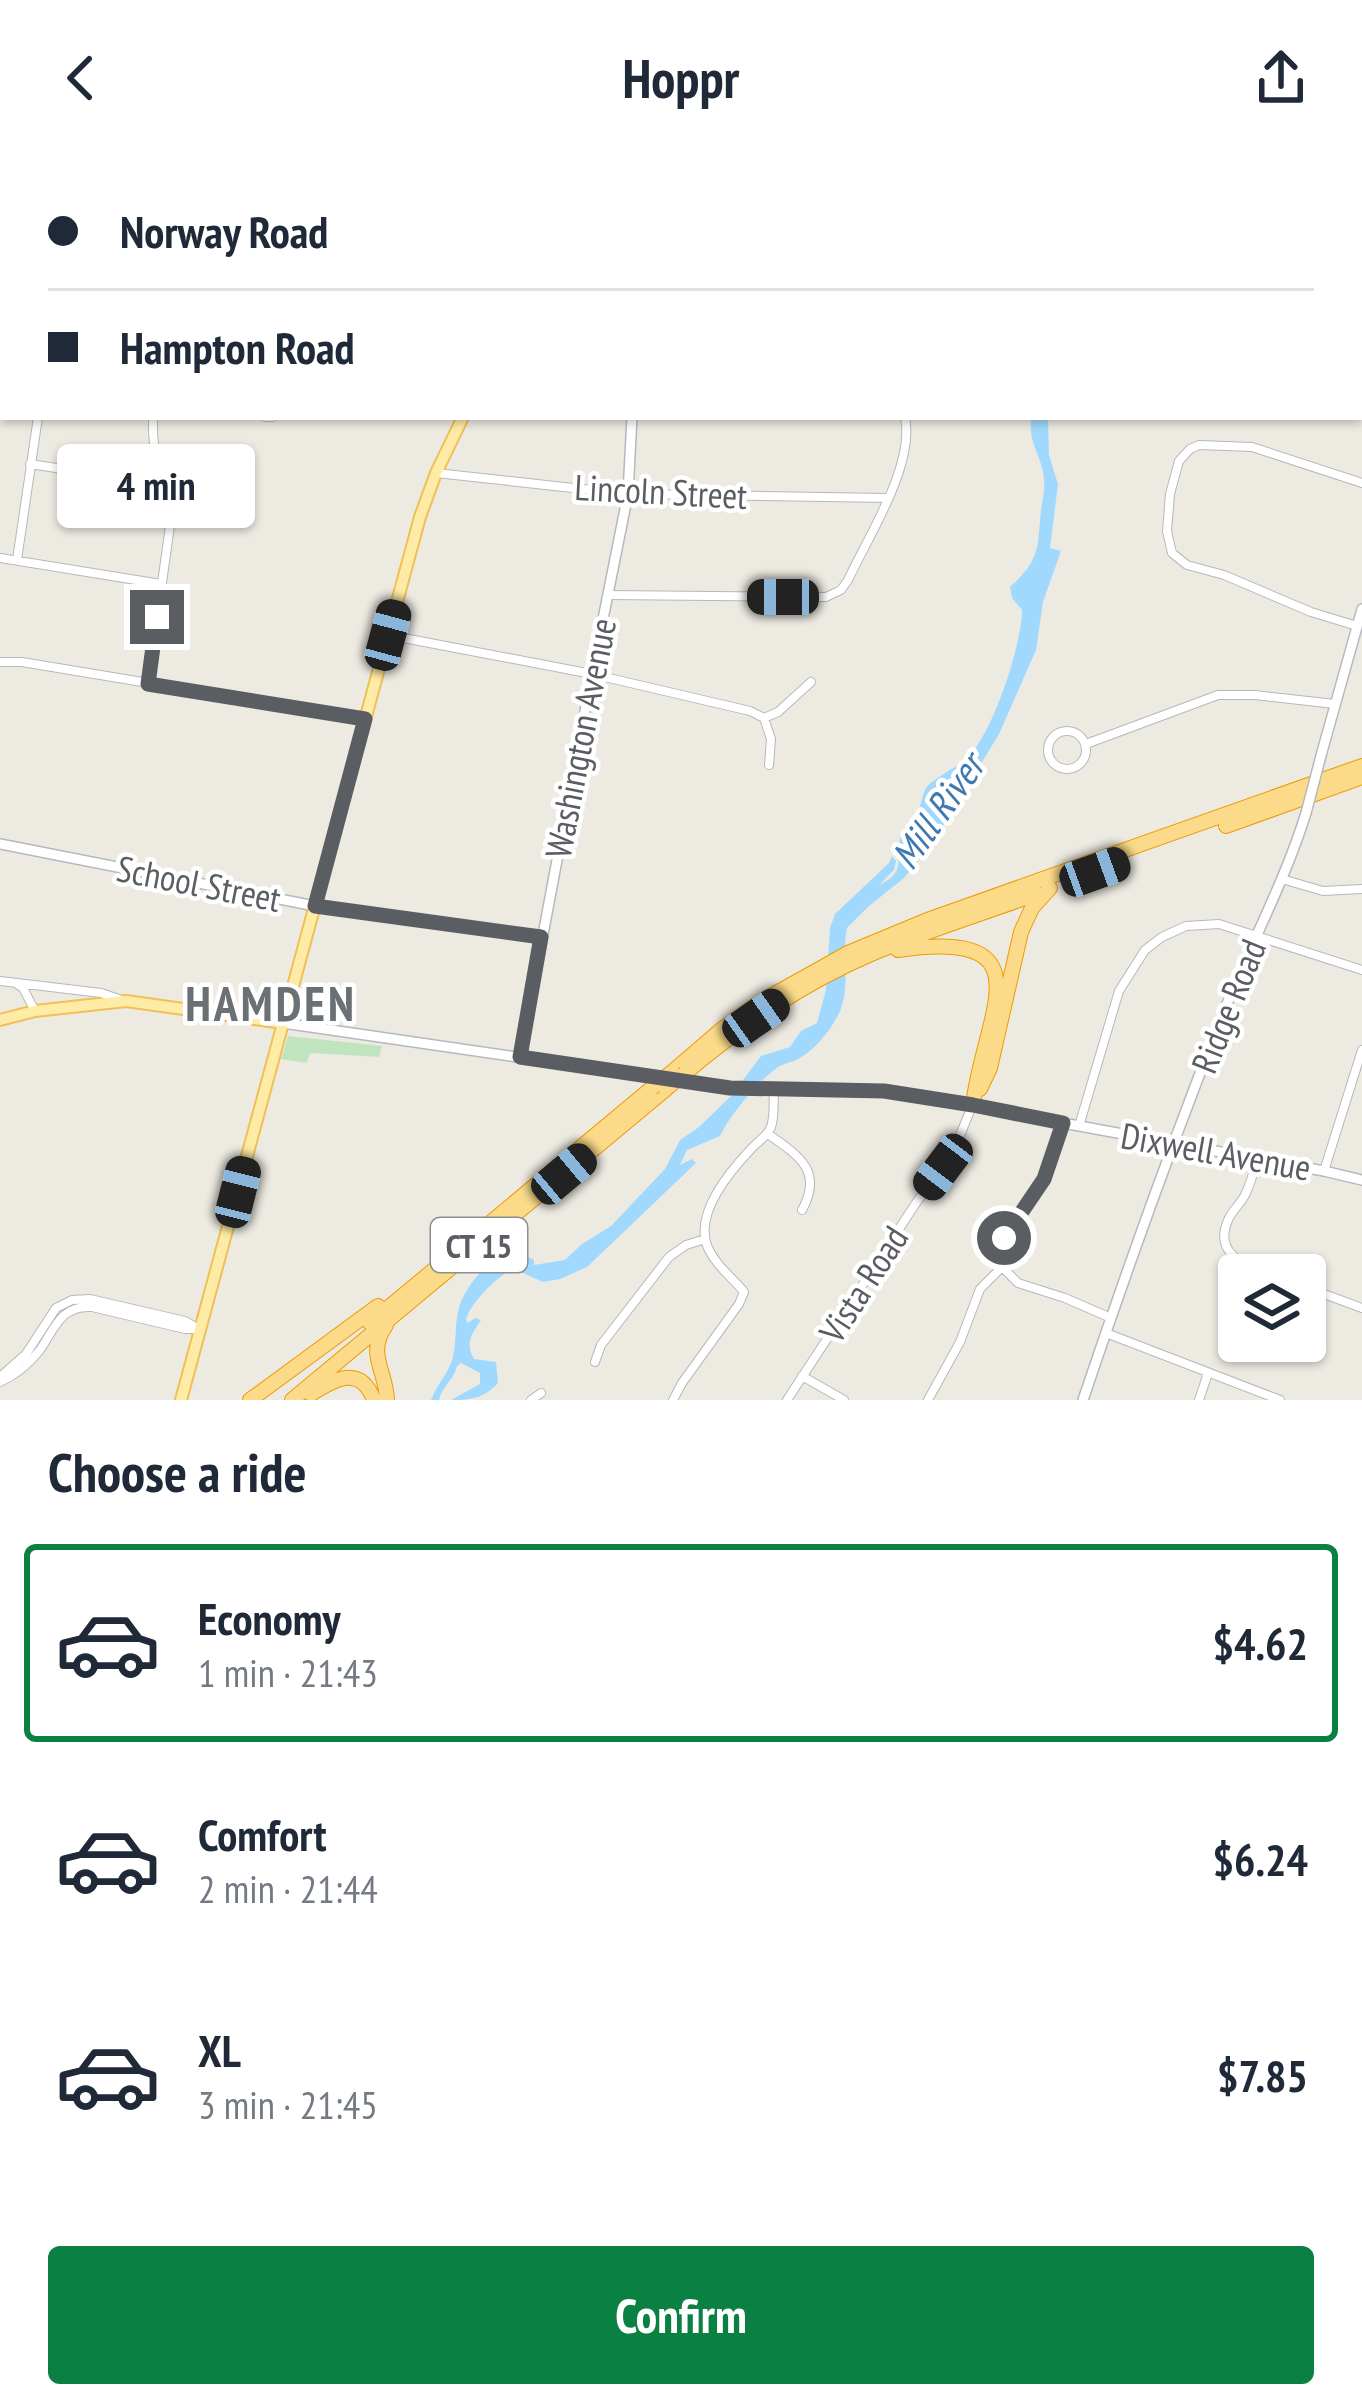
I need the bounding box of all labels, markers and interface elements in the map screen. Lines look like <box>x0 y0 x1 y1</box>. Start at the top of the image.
text: Hoppr <box>623 43 739 113</box>
icon: back <box>48 45 114 111</box>
icon: share <box>1248 45 1314 111</box>
text: Norway Road <box>120 202 328 260</box>
text: Hampton Road <box>120 318 355 376</box>
callout: 4 min <box>58 443 256 527</box>
text: 4 min <box>117 460 195 511</box>
street label: Lincoln Street <box>574 463 749 519</box>
car <box>747 579 819 615</box>
route end <box>130 590 184 644</box>
car <box>361 596 415 674</box>
street label: Washington Avenue <box>534 614 626 862</box>
water label: Mill River <box>879 739 998 878</box>
car <box>1055 843 1135 901</box>
street label: School Street <box>113 844 285 922</box>
street label: Ridge Road <box>1180 932 1276 1080</box>
district label: HAMDEN <box>185 972 357 1034</box>
car <box>716 983 796 1053</box>
street label: Dixwell Avenue <box>1117 1111 1315 1191</box>
car <box>907 1127 979 1207</box>
car <box>525 1137 603 1211</box>
car <box>212 1153 264 1231</box>
route start <box>977 1211 1031 1265</box>
street label: Vista Road <box>807 1217 918 1352</box>
road number: CT 15 <box>431 1218 527 1272</box>
map controls <box>1218 1254 1326 1362</box>
button: layers <box>1218 1254 1326 1362</box>
text: Choose a ride <box>48 1437 307 1507</box>
icon: car <box>54 1589 162 1697</box>
text: Economy <box>198 1589 341 1647</box>
text: $4.62 <box>1212 1614 1308 1672</box>
text: 1 min · 21:43 <box>198 1647 378 1698</box>
icon: car <box>54 1805 162 1913</box>
text: Comfort <box>198 1805 327 1863</box>
text: $6.24 <box>1212 1830 1308 1888</box>
text: 2 min · 21:44 <box>198 1863 378 1914</box>
icon: car <box>54 2021 162 2129</box>
text: XL <box>198 2021 241 2079</box>
text: $7.85 <box>1217 2046 1308 2104</box>
text: 3 min · 21:45 <box>198 2079 378 2130</box>
button: Confirm <box>48 2246 1314 2384</box>

